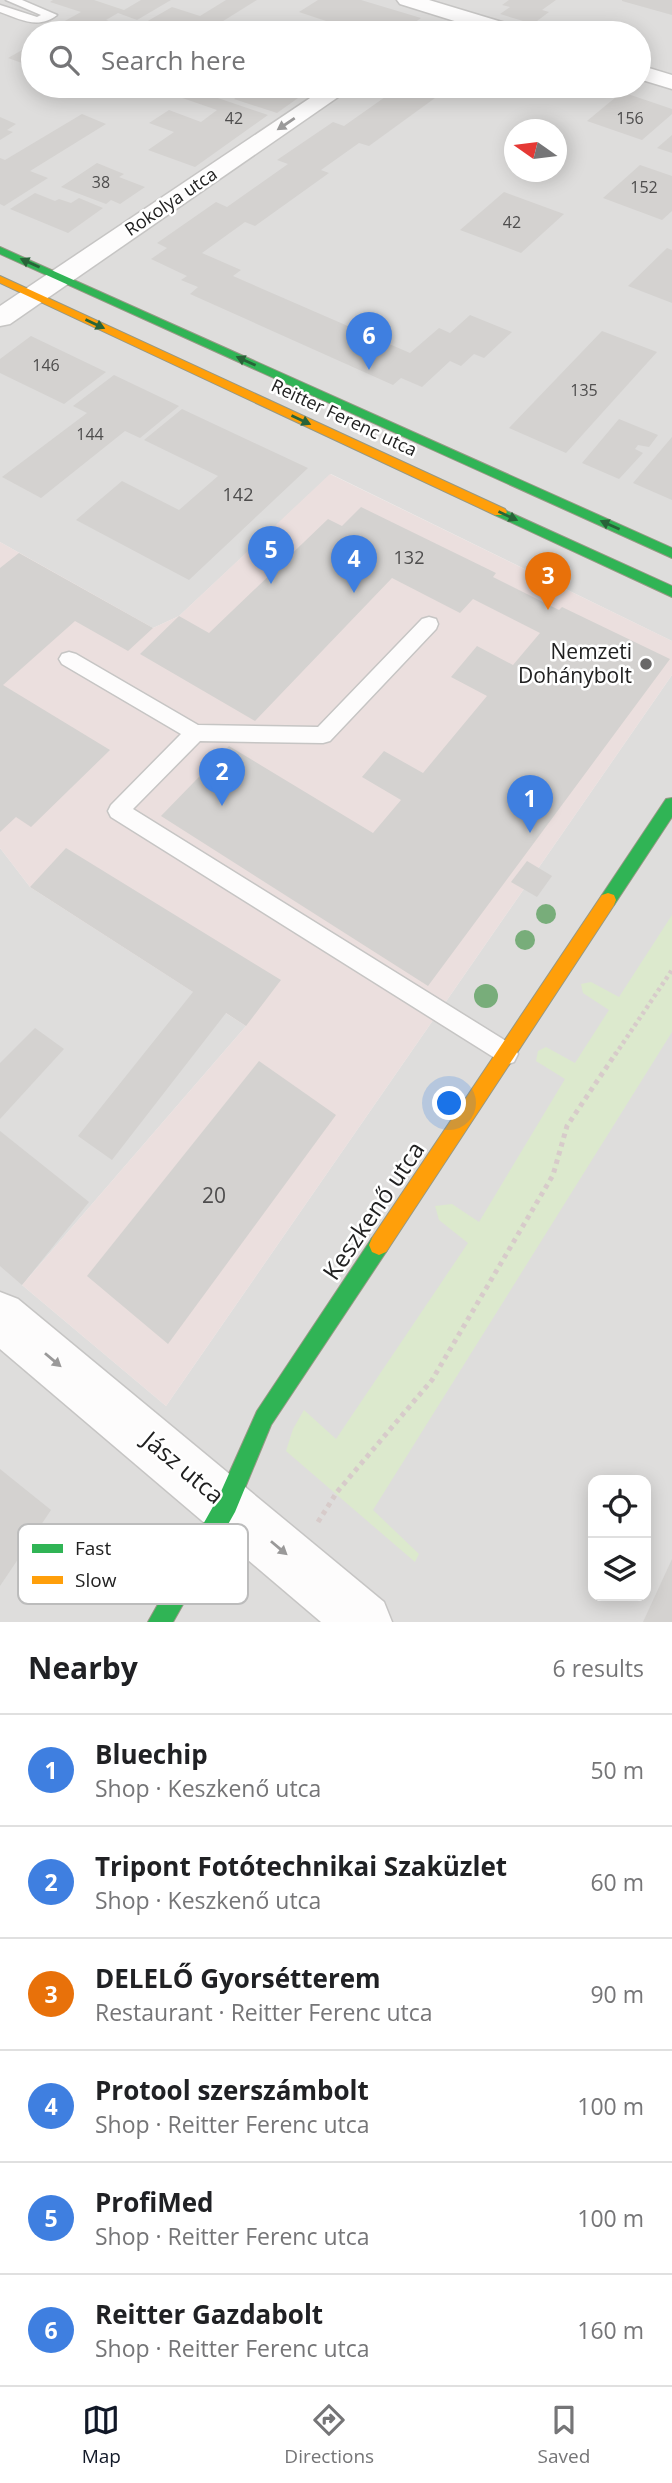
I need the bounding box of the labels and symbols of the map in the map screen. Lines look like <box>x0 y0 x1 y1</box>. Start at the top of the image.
house number: 42 <box>225 107 243 129</box>
house number: 156 <box>616 107 644 129</box>
one-way arrow <box>277 117 295 131</box>
north arrow <box>504 119 567 182</box>
street label: Rokolya utca <box>120 161 221 241</box>
house number: 38 <box>92 171 110 193</box>
house number: 152 <box>630 176 658 198</box>
house number: 42 <box>503 211 521 233</box>
one-way arrow <box>20 257 40 269</box>
pin: 6 <box>346 312 392 370</box>
one-way arrow <box>85 318 105 330</box>
house number: 146 <box>32 354 60 376</box>
one-way arrow <box>236 355 256 367</box>
street label: Reitter Ferenc utca <box>268 373 421 461</box>
house number: 135 <box>570 379 598 401</box>
one-way arrow <box>291 415 312 426</box>
house number: 144 <box>76 423 104 445</box>
house number: 142 <box>223 482 253 506</box>
one-way arrow <box>498 510 518 521</box>
one-way arrow <box>600 519 620 531</box>
pin: 5 <box>248 526 294 584</box>
pin: 4 <box>331 535 377 593</box>
house number: 132 <box>394 545 424 569</box>
pin: 3 <box>525 552 571 610</box>
place label: Nemzeti Dohánybolt <box>518 637 632 689</box>
marker: Nemzeti Dohánybolt <box>638 656 654 672</box>
pin: 2 <box>199 748 245 806</box>
pin: 1 <box>507 775 553 833</box>
your location <box>432 1086 466 1120</box>
street label: Keszkenő utca <box>314 1134 431 1286</box>
house number: 20 <box>202 1181 226 1209</box>
one-way arrow <box>44 1352 61 1367</box>
street label: Jász utca <box>135 1422 232 1511</box>
legend <box>18 1524 248 1604</box>
text: Fast <box>75 1535 111 1561</box>
one-way arrow <box>270 1540 287 1555</box>
text: Slow <box>75 1567 117 1593</box>

